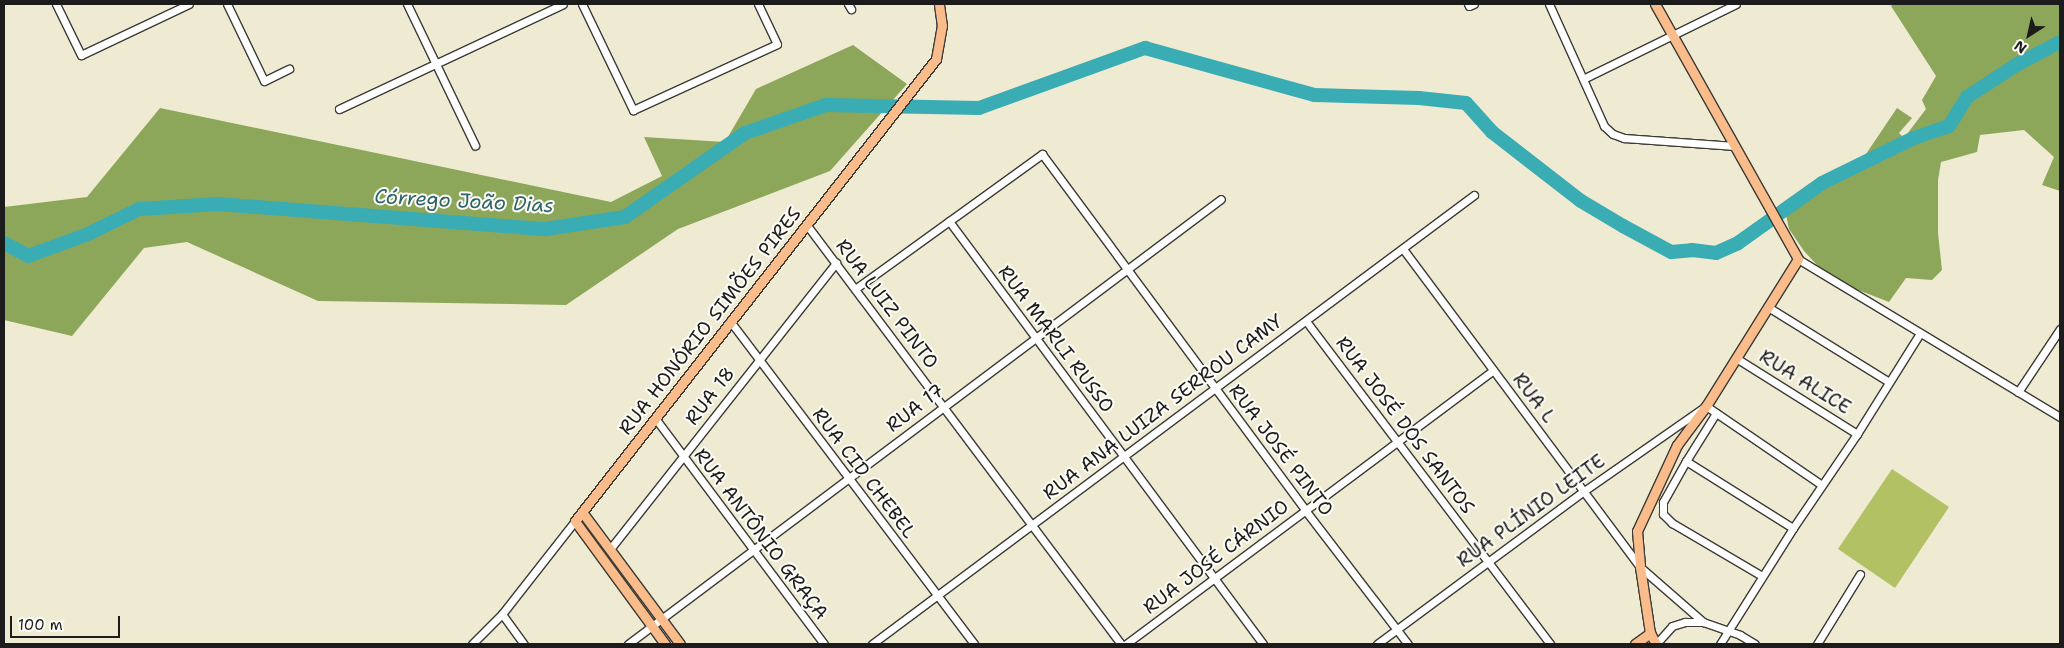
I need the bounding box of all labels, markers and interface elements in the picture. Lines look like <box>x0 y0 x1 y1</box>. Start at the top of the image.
north arrow <box>2004 10 2054 60</box>
text: N <box>2011 37 2030 58</box>
water label: Córrego João Dias <box>374 184 554 218</box>
street label: RUA HONÓRIO SIMÕES PIRES <box>614 203 806 439</box>
street label: RUA LUIZ PINTO <box>831 235 943 373</box>
street label: RUA MARLI RUSSO <box>993 261 1119 417</box>
street label: RUA ANA LUIZA SERROU CAMY <box>1039 309 1287 505</box>
street label: RUA JOSÉ DOS SANTOS <box>1331 332 1479 518</box>
street label: RUA ALICE <box>1755 345 1855 419</box>
street label: RUA 18 <box>680 363 740 429</box>
street label: RUA L <box>1508 369 1560 427</box>
street label: RUA 17 <box>882 379 948 437</box>
street label: RUA JOSÉ PINTO <box>1224 380 1338 520</box>
street label: RUA CID CHEBEL <box>808 403 920 543</box>
street label: RUA ANTÔNIO GRAÇA <box>689 444 833 624</box>
street label: RUA PLÍNIO LEITE <box>1453 450 1609 572</box>
street label: RUA JOSÉ CÁRNIO <box>1139 495 1293 619</box>
scale bar <box>12 606 122 638</box>
text: 100 m <box>18 615 63 635</box>

